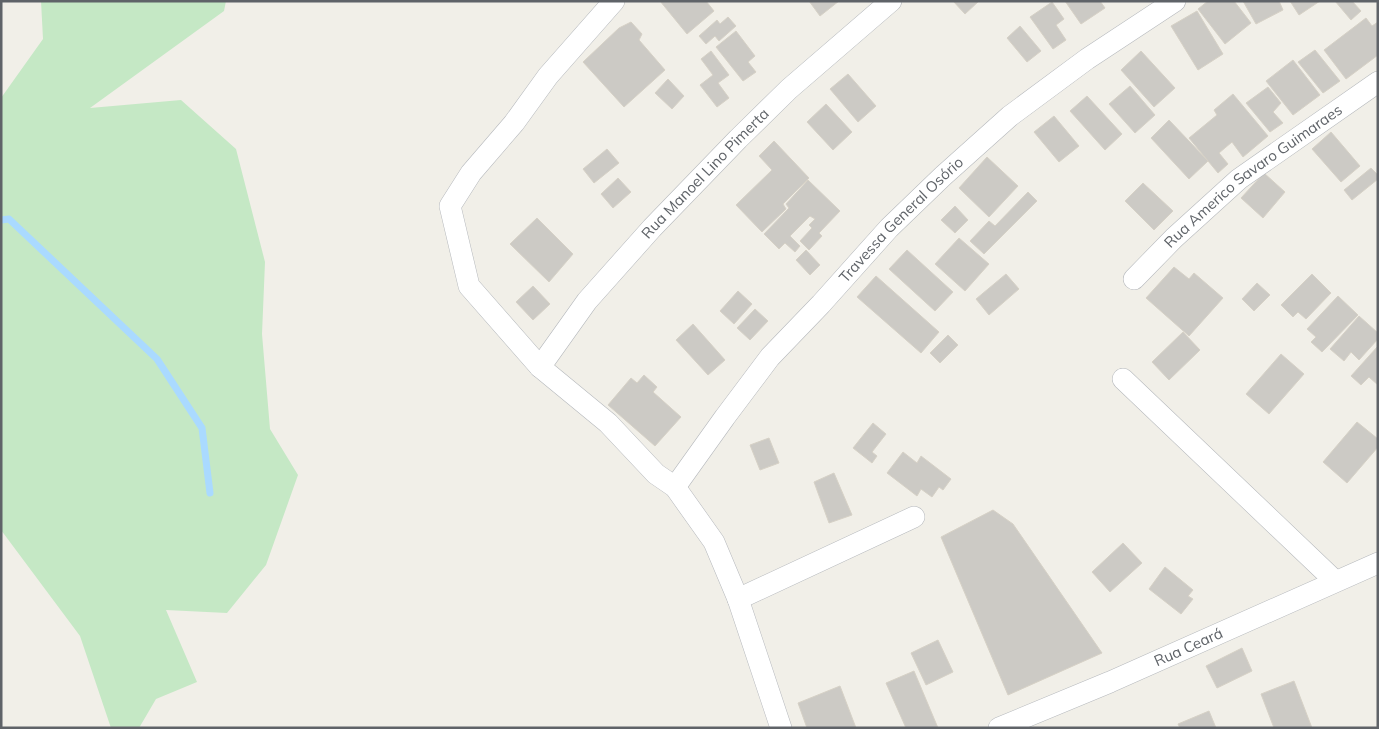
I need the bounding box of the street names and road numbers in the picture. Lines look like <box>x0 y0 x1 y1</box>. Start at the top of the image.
street label: Rua Americo Savaro Guimaraes <box>1160 100 1346 251</box>
street label: Rua Manoel Lino Pimerta <box>637 104 773 242</box>
street label: Travessa General Osório <box>835 152 967 286</box>
street label: Rua Ceará <box>1151 623 1226 670</box>

